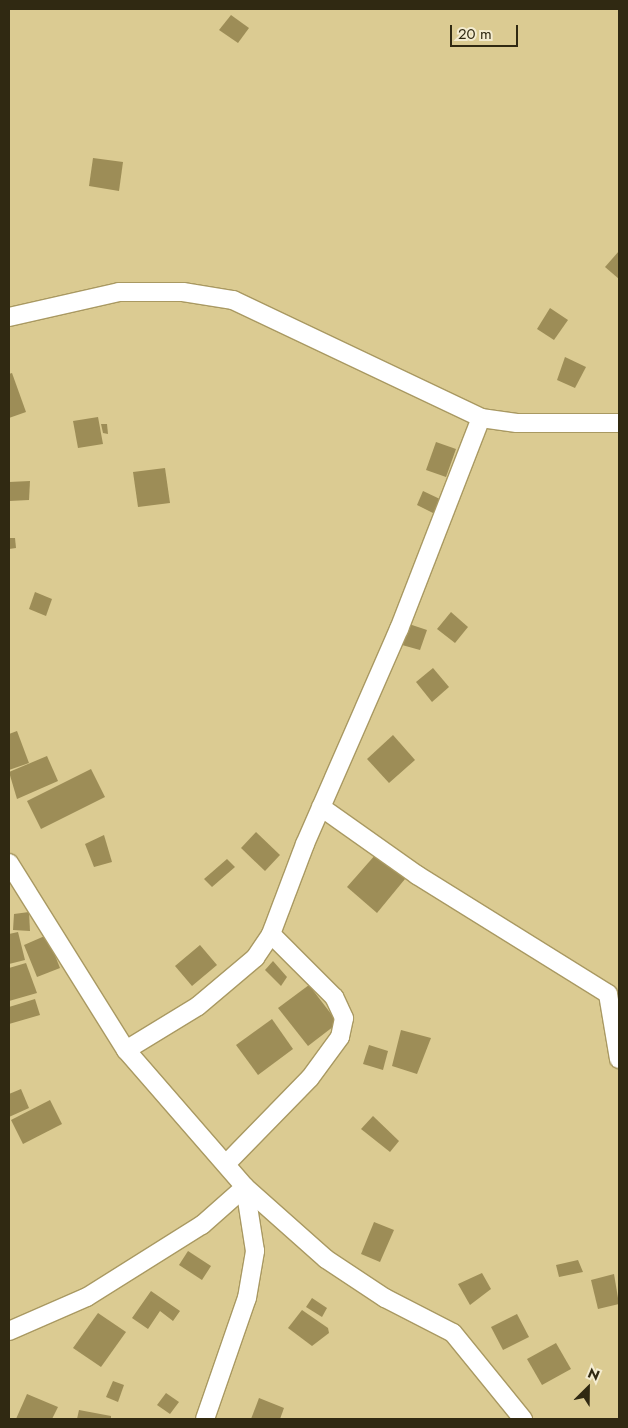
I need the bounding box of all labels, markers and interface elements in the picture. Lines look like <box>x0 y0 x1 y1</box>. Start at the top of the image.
scale bar <box>453 15 520 47</box>
text: 20 m <box>458 23 492 45</box>
north arrow <box>563 1363 613 1413</box>
text: N <box>585 1363 603 1386</box>

